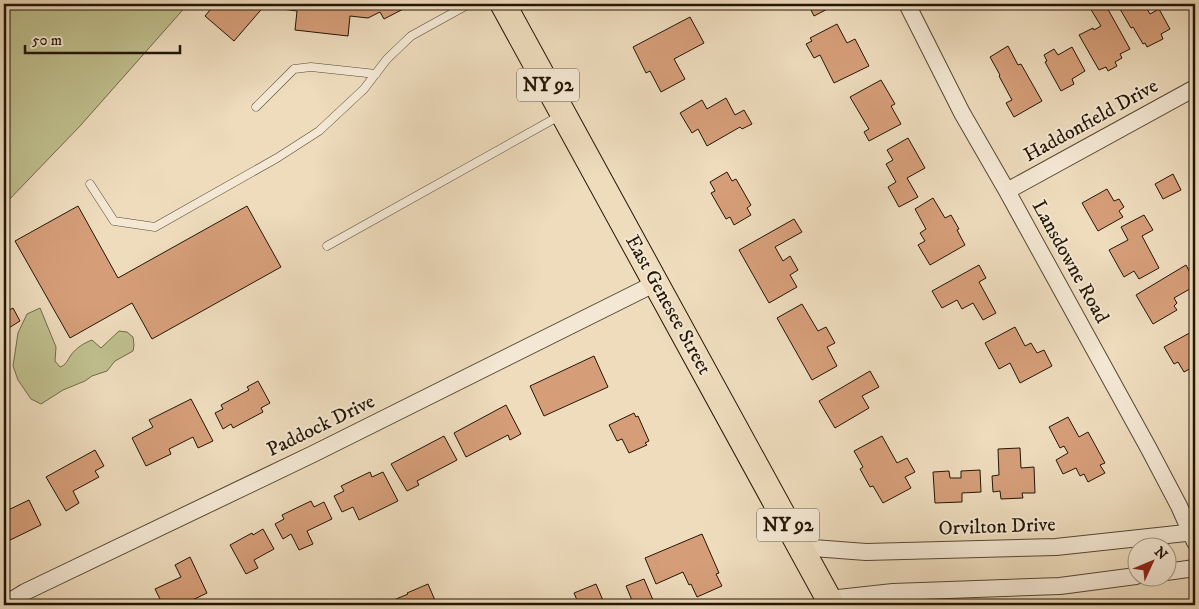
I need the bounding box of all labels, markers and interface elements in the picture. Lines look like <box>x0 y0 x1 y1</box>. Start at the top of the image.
scale bar <box>25 22 180 54</box>
text: 50 m <box>32 31 62 50</box>
road number: NY 92 <box>517 68 579 102</box>
street label: Haddonfield Drive <box>1019 74 1163 168</box>
street label: Lansdowne Road <box>1026 196 1114 328</box>
street label: East Genesee Street <box>619 231 717 379</box>
street label: Paddock Drive <box>263 389 379 463</box>
road number: NY 92 <box>757 508 819 542</box>
street label: Orvilton Drive <box>938 512 1056 542</box>
north arrow <box>1126 536 1176 586</box>
text: N <box>1150 543 1171 564</box>

